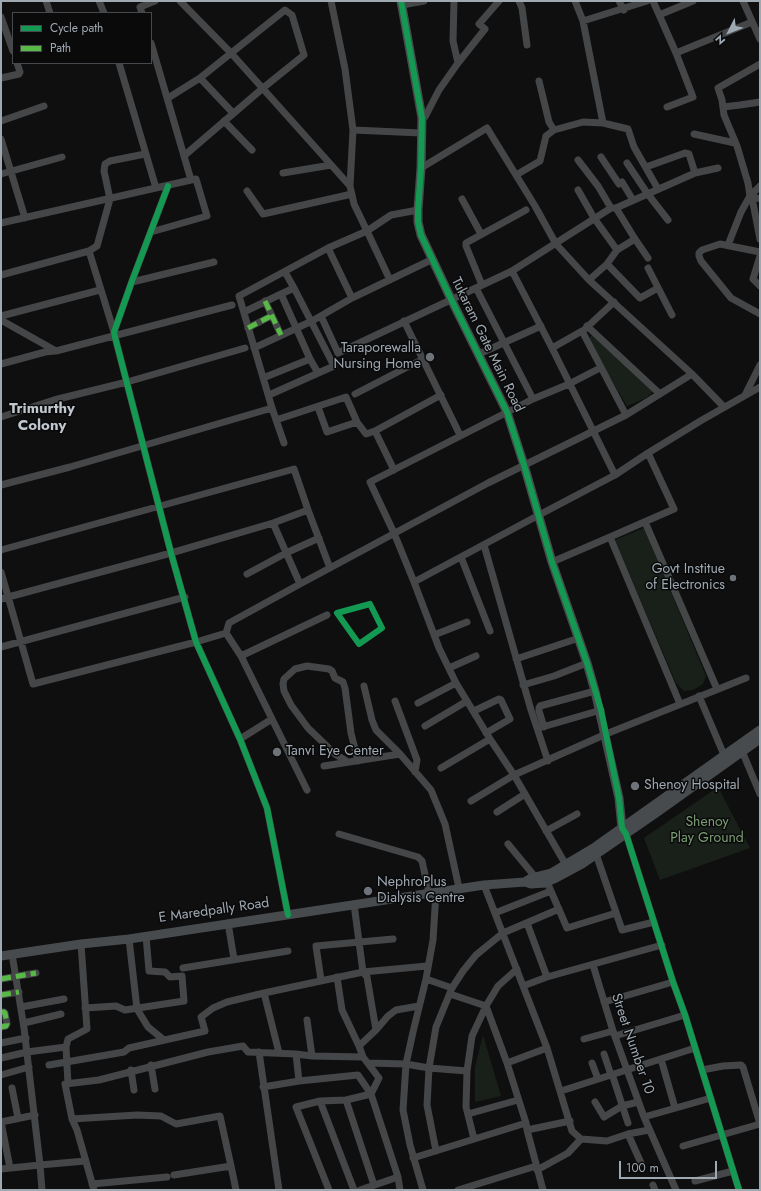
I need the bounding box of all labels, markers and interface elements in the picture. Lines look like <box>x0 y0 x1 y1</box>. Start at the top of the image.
legend <box>12 12 152 64</box>
north arrow <box>709 12 749 52</box>
text: Cycle path <box>50 19 103 37</box>
text: N <box>711 31 729 49</box>
text: Path <box>50 39 71 57</box>
street label: Tukaram Gate Main Road <box>447 275 527 415</box>
place label: Taraporewalla Nursing Home <box>333 341 421 374</box>
marker: Taraporewalla Nursing Home <box>424 351 436 363</box>
district label: Trimurthy Colony <box>9 400 75 435</box>
place label: Govt Institue of Electronics <box>645 562 725 594</box>
marker: Govt Institue of Electronics <box>728 573 738 583</box>
place label: Tanvi Eye Center <box>286 744 384 760</box>
marker: Tanvi Eye Center <box>271 746 283 758</box>
place label: Shenoy Hospital <box>644 778 740 794</box>
marker: Shenoy Hospital <box>629 780 641 792</box>
park label: Shenoy Play Ground <box>670 815 744 848</box>
place label: NephroPlus Dialysis Centre <box>377 875 465 908</box>
marker: NephroPlus Dialysis Centre <box>362 885 374 897</box>
street label: E Maredpally Road <box>158 895 270 927</box>
street label: Street Number 10 <box>607 991 657 1097</box>
scale bar <box>621 1153 719 1179</box>
text: 100 m <box>626 1159 659 1177</box>

